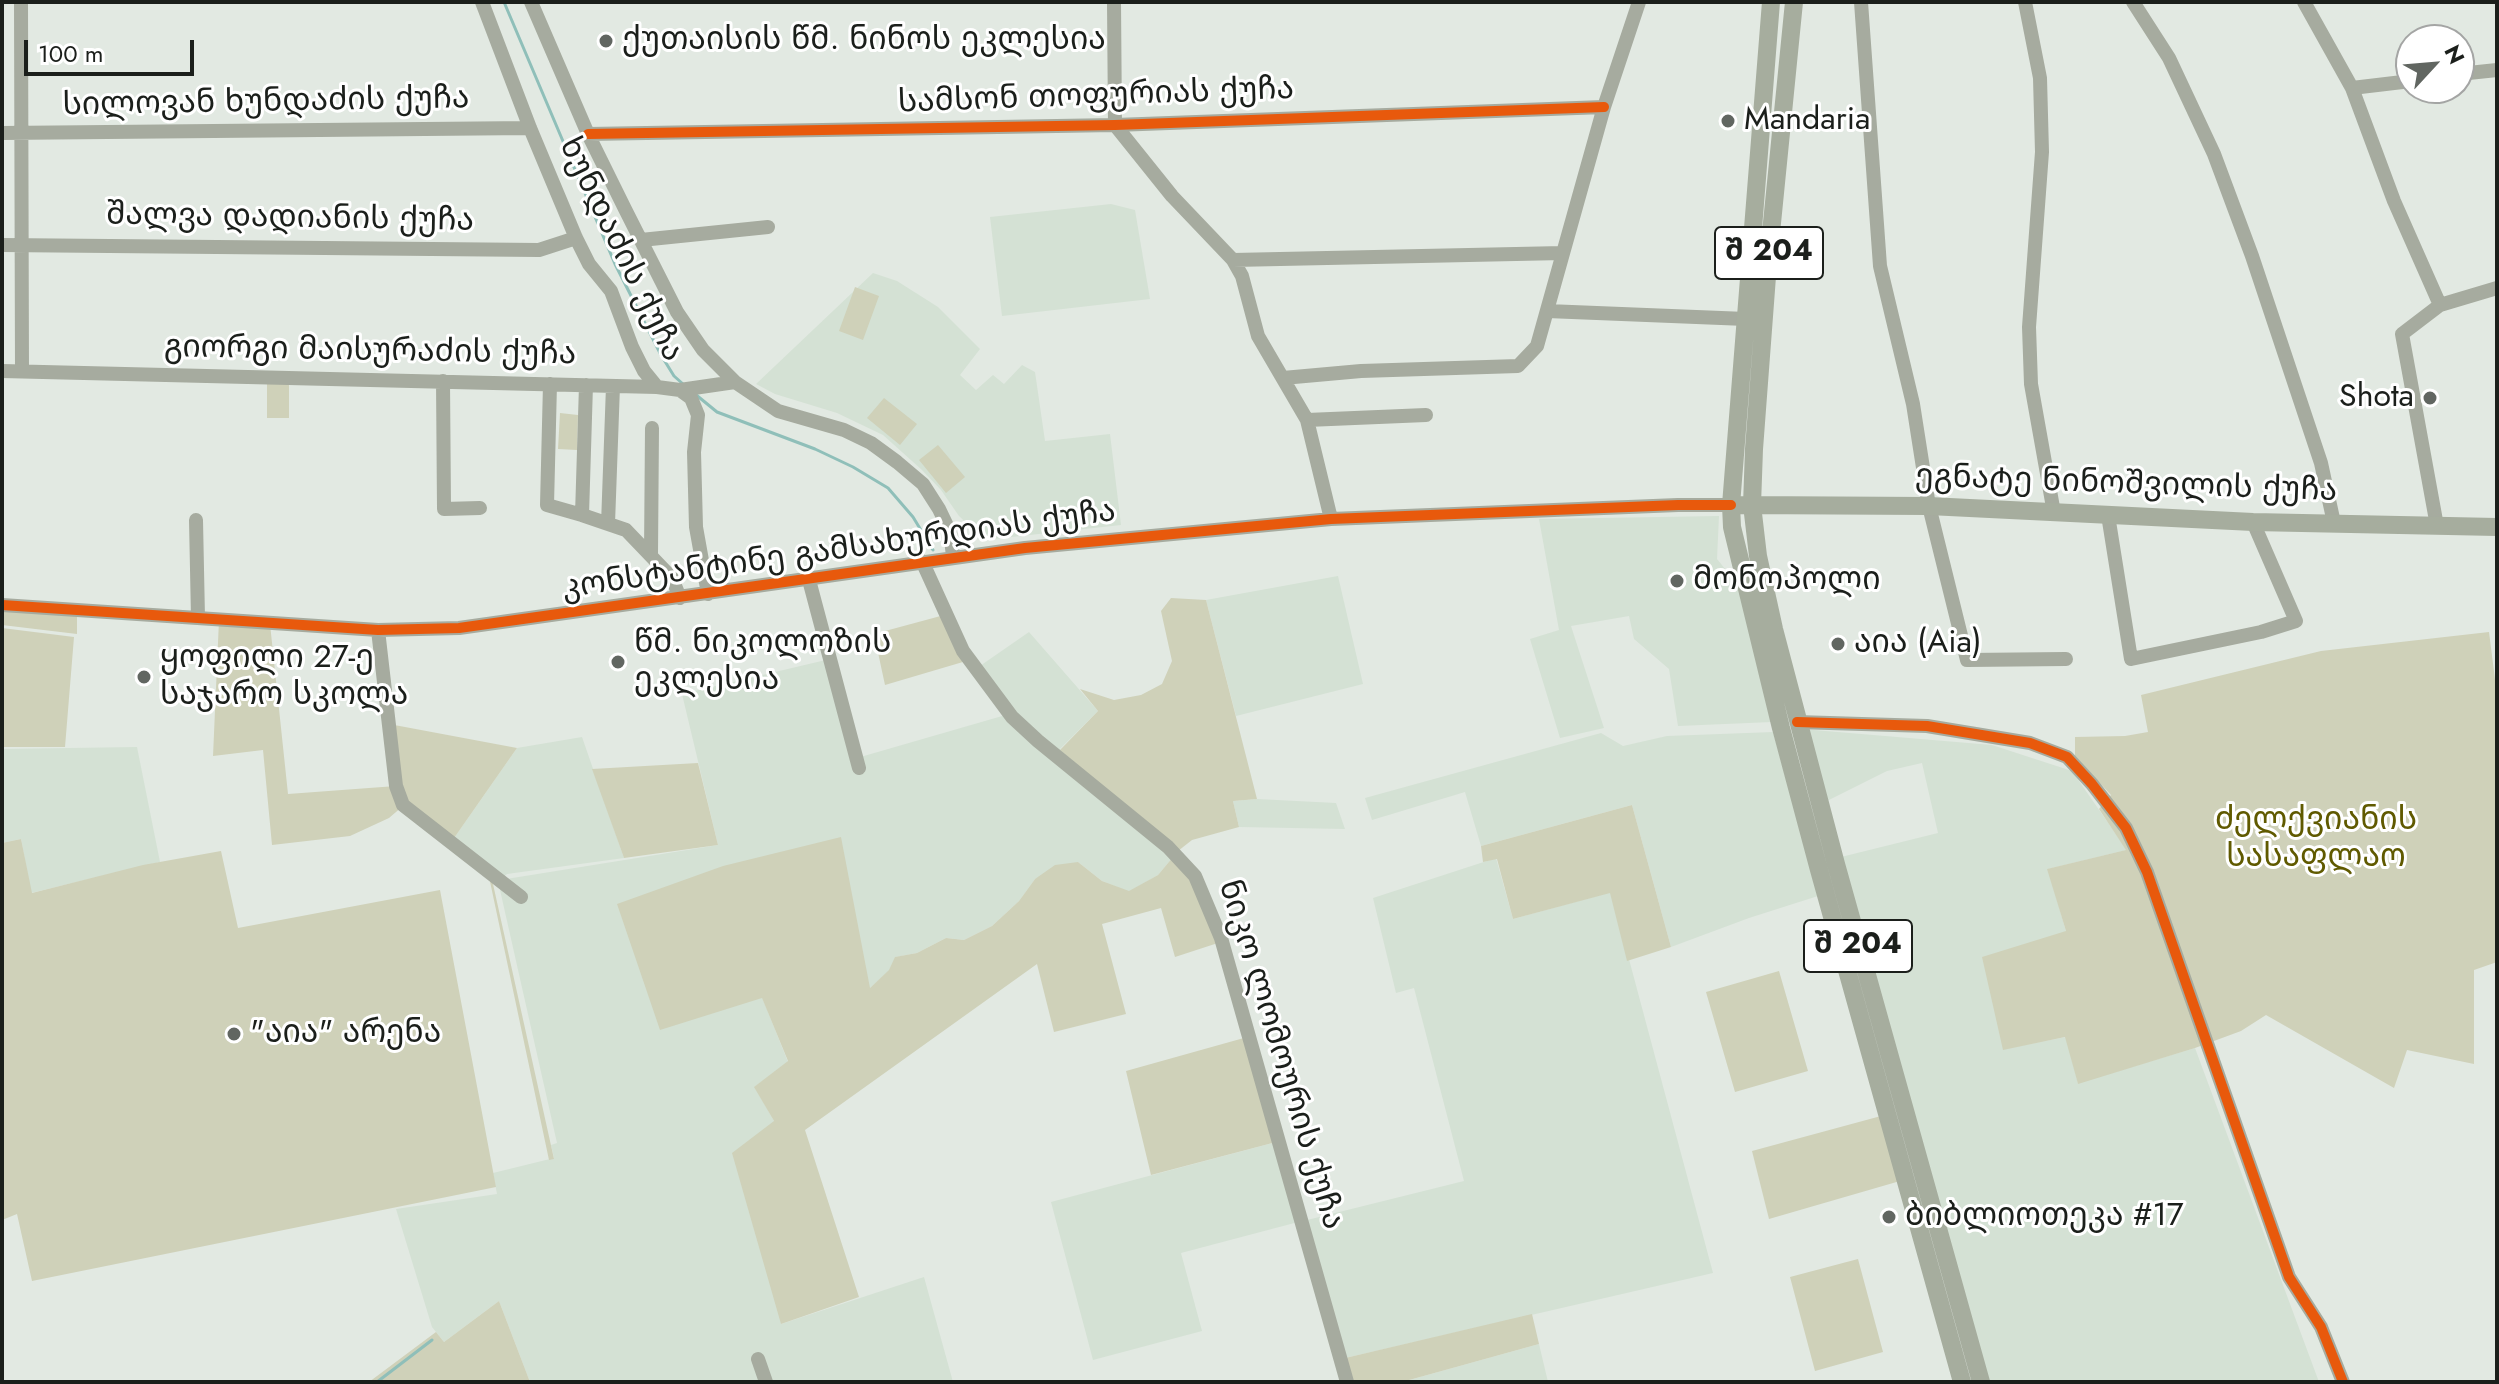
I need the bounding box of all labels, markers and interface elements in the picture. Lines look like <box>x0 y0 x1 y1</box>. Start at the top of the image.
place label: ქუთაისის წმ. ნინოს ეკლესია <box>622 22 1106 60</box>
scale bar <box>28 24 198 74</box>
north arrow <box>2395 24 2475 104</box>
marker: ქუთაისის წმ. ნინოს ეკლესია <box>597 32 615 50</box>
text: 100 m <box>38 36 104 71</box>
text: N <box>2437 39 2473 69</box>
street label: სამსონ თოფურიას ქუჩა <box>897 71 1295 123</box>
street label: სილოვან ხუნდაძის ქუჩა <box>62 80 470 126</box>
place label: Mandaria <box>1744 102 1870 140</box>
marker: Mandaria <box>1719 112 1737 130</box>
street label: ხუნდაძის ქუჩა <box>549 132 691 368</box>
street label: შალვა დადიანის ქუჩა <box>106 197 474 241</box>
road number: შ 204 <box>1715 227 1823 279</box>
street label: გიორგი მაისურაძის ქუჩა <box>164 329 576 375</box>
place label: Shota <box>2339 379 2414 417</box>
marker: Shota <box>2421 389 2439 407</box>
street label: ეგნატე ნინოშვილის ქუჩა <box>1914 458 2338 512</box>
street label: კონსტანტინე გამსახურდიას ქუჩა <box>560 493 1118 609</box>
place label: მონოპოლი <box>1693 562 1881 600</box>
marker: მონოპოლი <box>1668 572 1686 590</box>
place label: წმ. ნიკოლოზის ეკლესია <box>634 625 891 700</box>
place label: აია (Aia) <box>1854 625 1982 663</box>
marker: აია (Aia) <box>1829 635 1847 653</box>
place label: ყოფილი 27-ე საჯარო სკოლა <box>160 640 408 715</box>
marker: წმ. ნიკოლოზის ეკლესია <box>609 653 627 671</box>
marker: ყოფილი 27-ე საჯარო სკოლა <box>135 668 153 686</box>
park label: ძელქვიანის სასაფლაო <box>2215 802 2417 877</box>
street label: ნიკო ლომოურის ქუჩა <box>1208 876 1352 1234</box>
road number: შ 204 <box>1804 920 1912 972</box>
place label: "აია" არენა <box>250 1015 441 1053</box>
marker: "აია" არენა <box>225 1025 243 1043</box>
place label: ბიბლიოთეკა #17 <box>1905 1198 2184 1236</box>
marker: ბიბლიოთეკა #17 <box>1880 1208 1898 1226</box>

